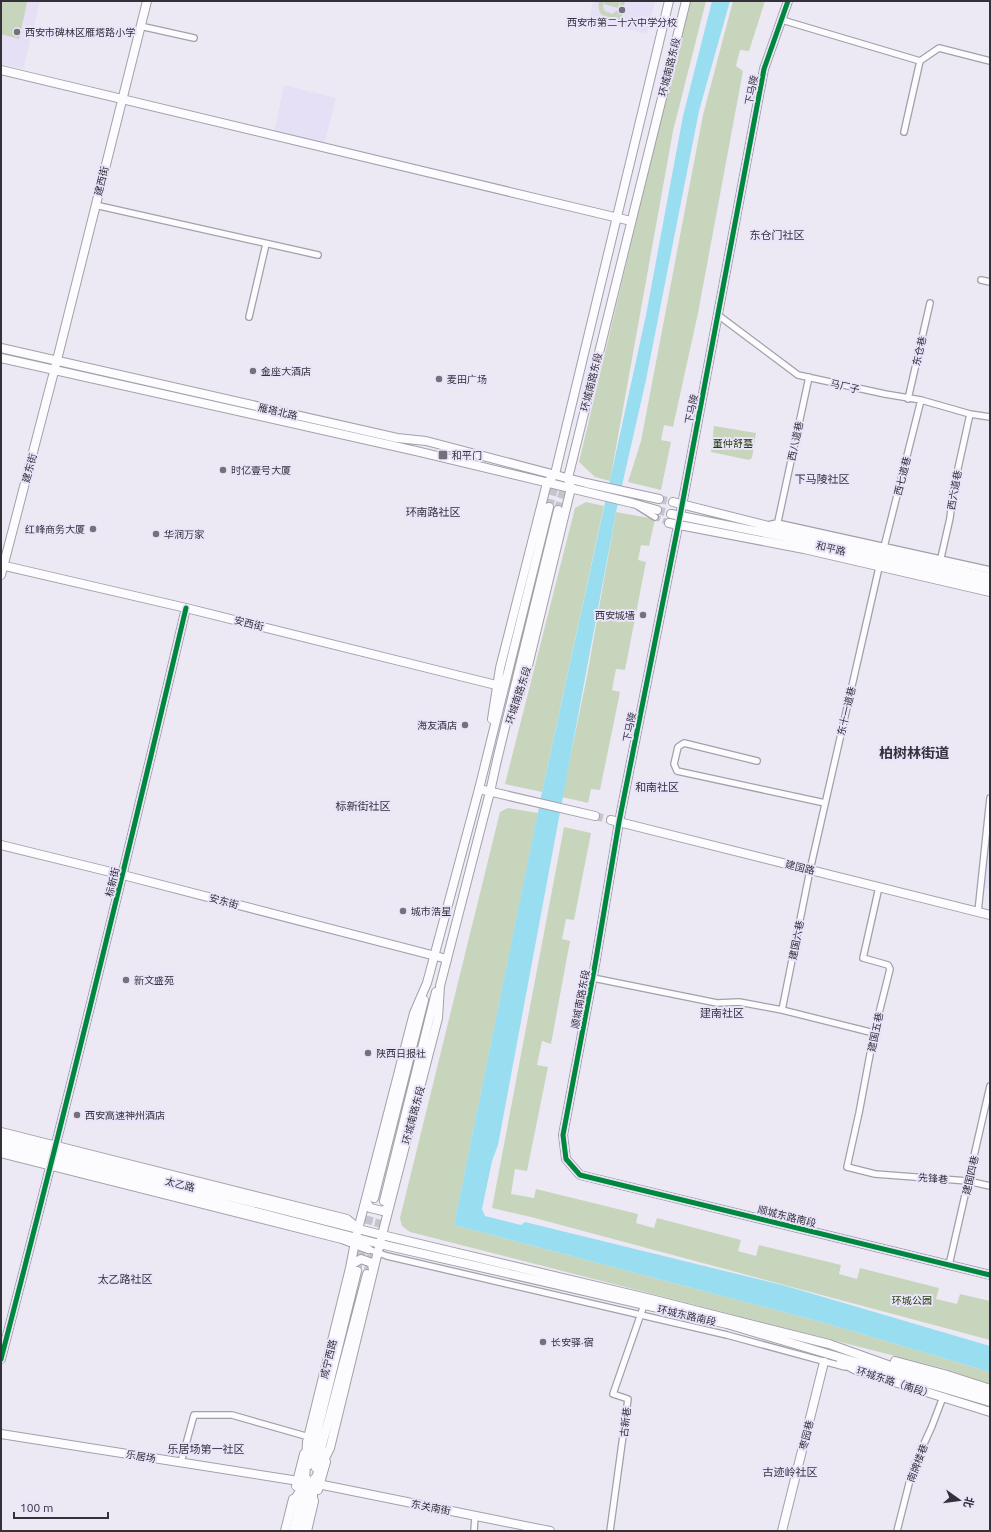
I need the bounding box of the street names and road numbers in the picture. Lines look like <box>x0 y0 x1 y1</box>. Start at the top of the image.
street label: 环城南路东段 <box>657 37 682 98</box>
street label: 下马陵 <box>743 74 760 106</box>
street label: 建西街 <box>93 165 110 197</box>
street label: 东仓巷 <box>911 335 928 367</box>
street label: 环城南路东段 <box>579 352 604 413</box>
street label: 马厂子 <box>829 378 861 395</box>
street label: 下马陵 <box>683 393 700 425</box>
street label: 雁塔北路 <box>257 402 299 421</box>
street label: 西八道巷 <box>786 420 805 462</box>
street label: 建东街 <box>20 452 39 484</box>
street label: 西七道巷 <box>892 455 913 497</box>
street label: 西六道巷 <box>946 469 963 511</box>
street label: 和平路 <box>815 540 847 557</box>
street label: 安西街 <box>233 615 265 632</box>
street label: 环城南路东段 <box>504 665 533 725</box>
street label: 东十一道巷 <box>836 686 857 737</box>
street label: 下马陵 <box>621 711 638 743</box>
street label: 建国路 <box>784 859 816 876</box>
street label: 标新街 <box>104 866 121 898</box>
street label: 安东街 <box>208 892 240 911</box>
street label: 建国六巷 <box>787 919 806 961</box>
street label: 顺城南路东段 <box>569 969 592 1030</box>
street label: 建国五巷 <box>866 1011 885 1053</box>
street label: 环城南路东段 <box>400 1085 427 1146</box>
street label: 建国四巷 <box>961 1154 980 1196</box>
street label: 先锋巷 <box>918 1172 948 1185</box>
street label: 太乙路 <box>164 1176 196 1193</box>
street label: 顺城东路南段 <box>756 1204 817 1229</box>
street label: 环城东路南段 <box>656 1303 717 1328</box>
street label: 咸宁西路 <box>318 1338 339 1380</box>
street label: 环城东路（南段） <box>855 1365 935 1400</box>
street label: 古新巷 <box>618 1407 633 1438</box>
street label: 枣园巷 <box>797 1419 815 1452</box>
street label: 南牌楼巷 <box>905 1443 930 1484</box>
street label: 乐居场 <box>125 1449 157 1464</box>
street label: 东关南街 <box>410 1498 452 1517</box>

